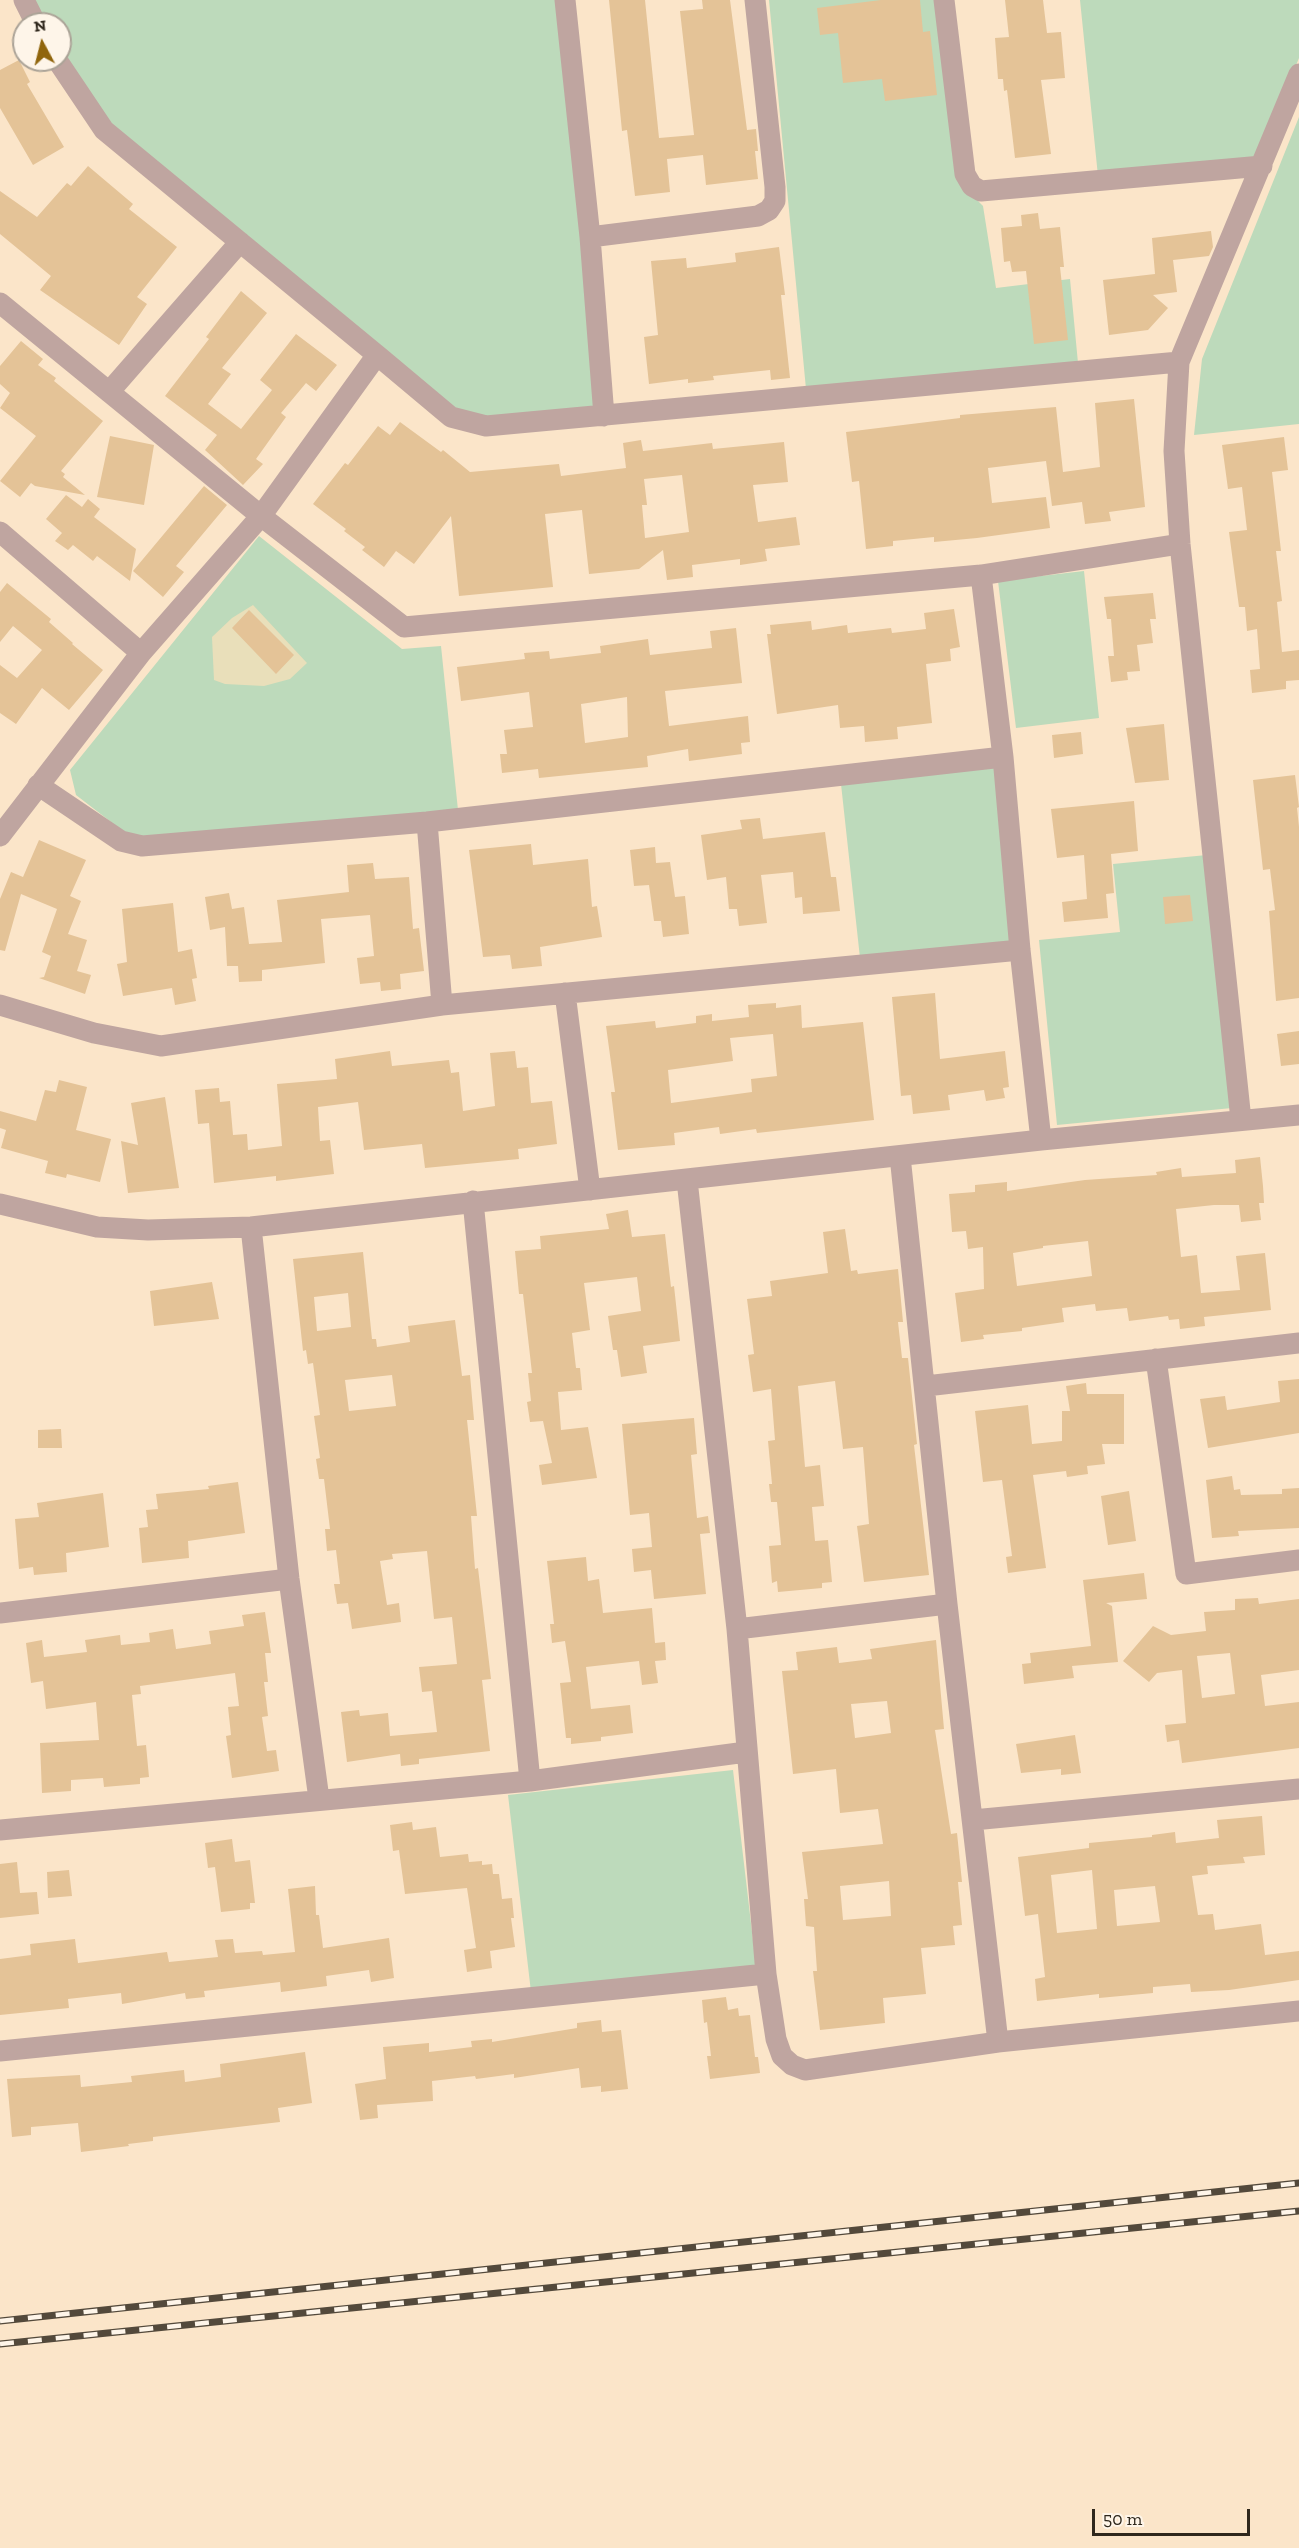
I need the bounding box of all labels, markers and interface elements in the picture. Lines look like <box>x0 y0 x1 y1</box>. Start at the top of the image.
north arrow <box>12 12 72 72</box>
text: N <box>33 15 47 36</box>
scale bar <box>1095 2497 1252 2535</box>
text: 50 m <box>1103 2508 1142 2530</box>

